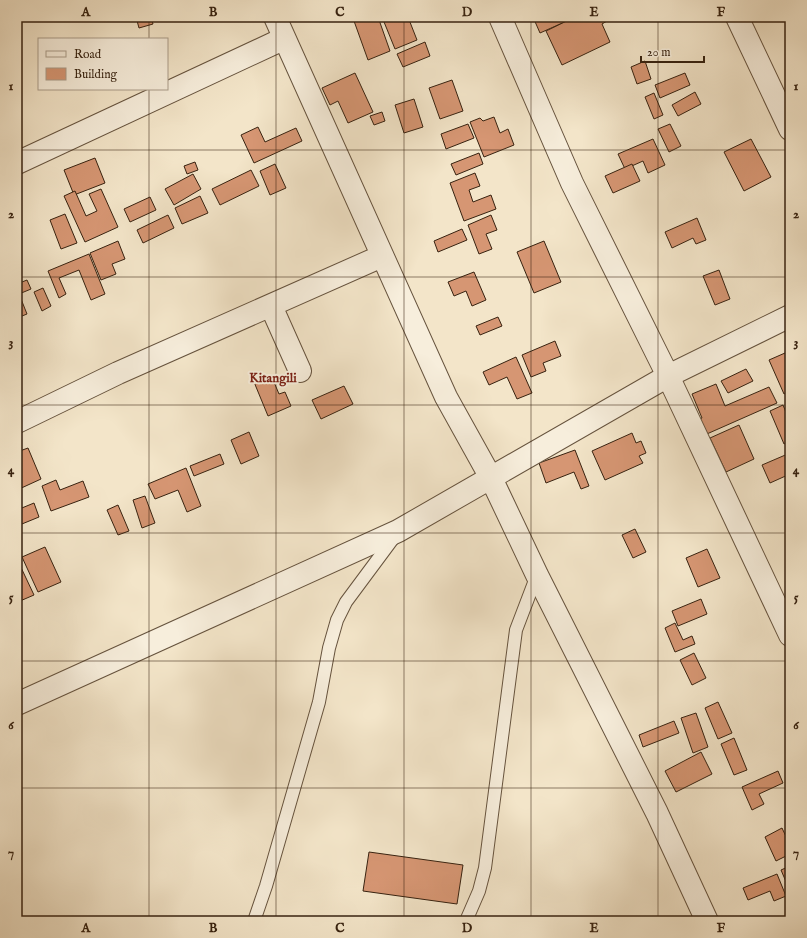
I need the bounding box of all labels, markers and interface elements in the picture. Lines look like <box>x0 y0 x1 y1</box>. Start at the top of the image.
text: A <box>81 4 92 21</box>
text: B <box>209 4 218 21</box>
text: C <box>335 4 345 21</box>
text: D <box>462 4 473 21</box>
text: E <box>589 4 599 21</box>
text: F <box>717 4 726 21</box>
legend <box>38 38 168 90</box>
scale bar <box>641 38 704 64</box>
text: 20 m <box>647 45 670 60</box>
text: Road <box>74 47 102 62</box>
text: Building <box>74 67 118 82</box>
text: 1 <box>9 78 14 95</box>
text: 1 <box>794 78 799 95</box>
text: 2 <box>8 206 14 223</box>
text: 2 <box>793 206 799 223</box>
text: 3 <box>9 334 14 351</box>
text: 3 <box>794 334 799 351</box>
district label: Kitangili <box>249 370 297 387</box>
text: 4 <box>8 462 15 479</box>
text: 4 <box>793 462 800 479</box>
text: 5 <box>9 589 14 606</box>
text: 5 <box>794 589 799 606</box>
text: 6 <box>8 717 14 734</box>
text: 6 <box>793 717 799 734</box>
text: 7 <box>8 845 14 862</box>
text: 7 <box>793 845 799 862</box>
text: A <box>81 920 92 937</box>
text: B <box>209 920 218 937</box>
text: C <box>335 920 345 937</box>
text: D <box>462 920 473 937</box>
text: E <box>589 920 599 937</box>
text: F <box>717 920 726 937</box>

